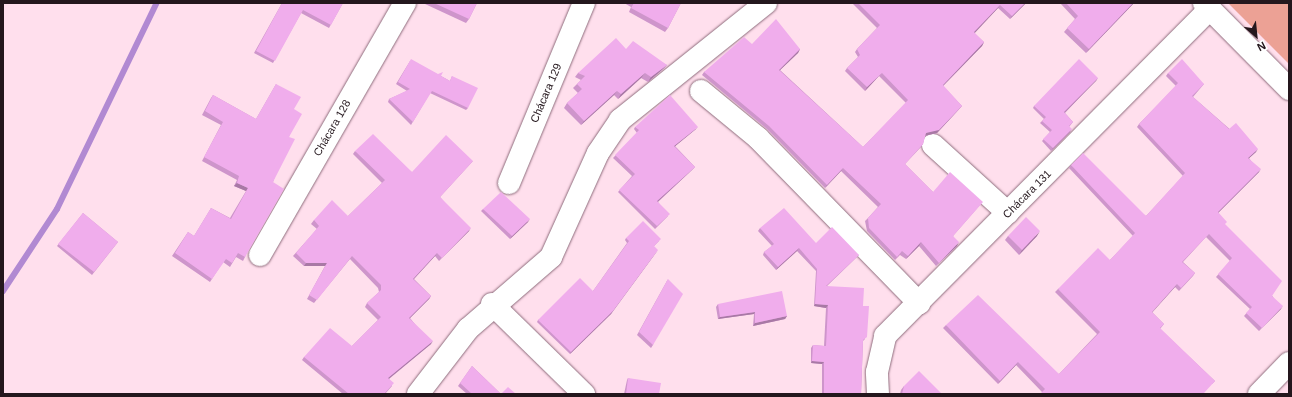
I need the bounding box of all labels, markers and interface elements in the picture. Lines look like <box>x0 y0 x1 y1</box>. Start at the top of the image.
north arrow <box>1236 16 1276 56</box>
text: N <box>1255 40 1268 54</box>
street label: Chácara 129 <box>528 61 564 125</box>
street label: Chácara 128 <box>311 97 353 159</box>
street label: Chácara 131 <box>1000 167 1054 221</box>

